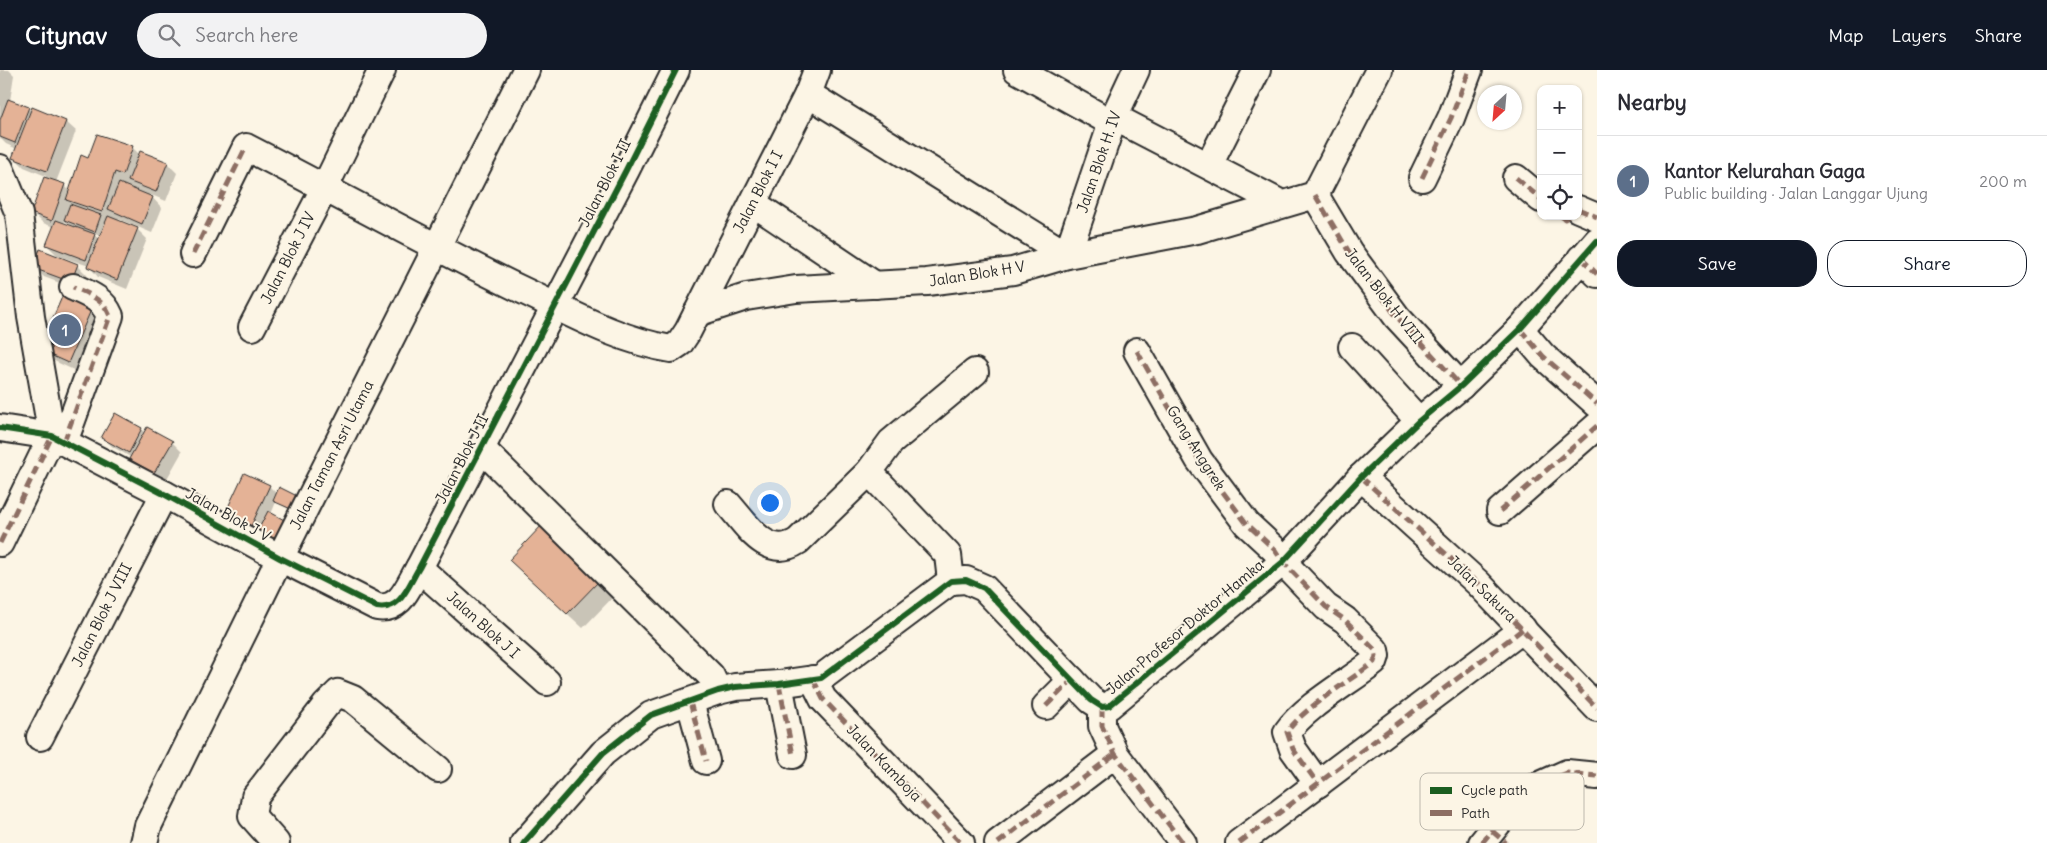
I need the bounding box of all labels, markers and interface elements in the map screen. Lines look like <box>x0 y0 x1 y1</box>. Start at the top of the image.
search box <box>137 13 487 58</box>
text: Citynav <box>25 20 107 50</box>
icon: search <box>155 21 183 49</box>
text: Search here <box>195 23 298 47</box>
text: Map <box>1828 24 1863 47</box>
text: Layers <box>1891 24 1947 47</box>
text: Share <box>1975 24 2022 47</box>
north arrow <box>1477 85 1522 130</box>
map controls <box>1537 85 1582 220</box>
button: + <box>1537 85 1582 130</box>
text: Nearby <box>1617 89 1687 116</box>
street label: Jalan Blok H. IV <box>1072 108 1125 215</box>
button: − <box>1537 130 1582 175</box>
street label: Jalan Blok I II <box>574 136 635 230</box>
street label: Jalan Blok I I <box>729 147 786 236</box>
text: Kantor Kelurahan Gaga <box>1664 159 1865 183</box>
text: 1 <box>1630 171 1636 191</box>
text: 200 m <box>1979 171 2027 191</box>
button: locate <box>1537 175 1582 220</box>
text: Public building · Jalan Langgar Ujung <box>1664 183 1928 203</box>
street label: Jalan Blok J IV <box>256 209 319 307</box>
button: Save <box>1617 240 1817 287</box>
button: Share <box>1827 240 2027 287</box>
street label: Jalan Blok H VIII <box>1341 244 1428 347</box>
street label: Jalan Blok H V <box>928 257 1026 290</box>
pin: 1 <box>49 311 81 349</box>
street label: Jalan Taman Asri Utama <box>286 377 378 533</box>
street label: Gang Anggrek <box>1163 402 1230 494</box>
street label: Jalan Blok J II <box>431 411 492 507</box>
street label: Jalan Blok J V <box>183 483 274 546</box>
your location <box>757 490 783 516</box>
street label: Jalan Sakura <box>1444 551 1521 626</box>
street label: Jalan Profesor Doktor Hamka <box>1102 555 1268 698</box>
street label: Jalan Blok J VIII <box>67 560 136 670</box>
street label: Jalan Blok J I <box>443 587 524 662</box>
street label: Jalan Kamboja <box>843 720 926 805</box>
legend <box>1420 773 1584 830</box>
text: Cycle path <box>1461 781 1528 799</box>
text: Path <box>1461 804 1490 822</box>

